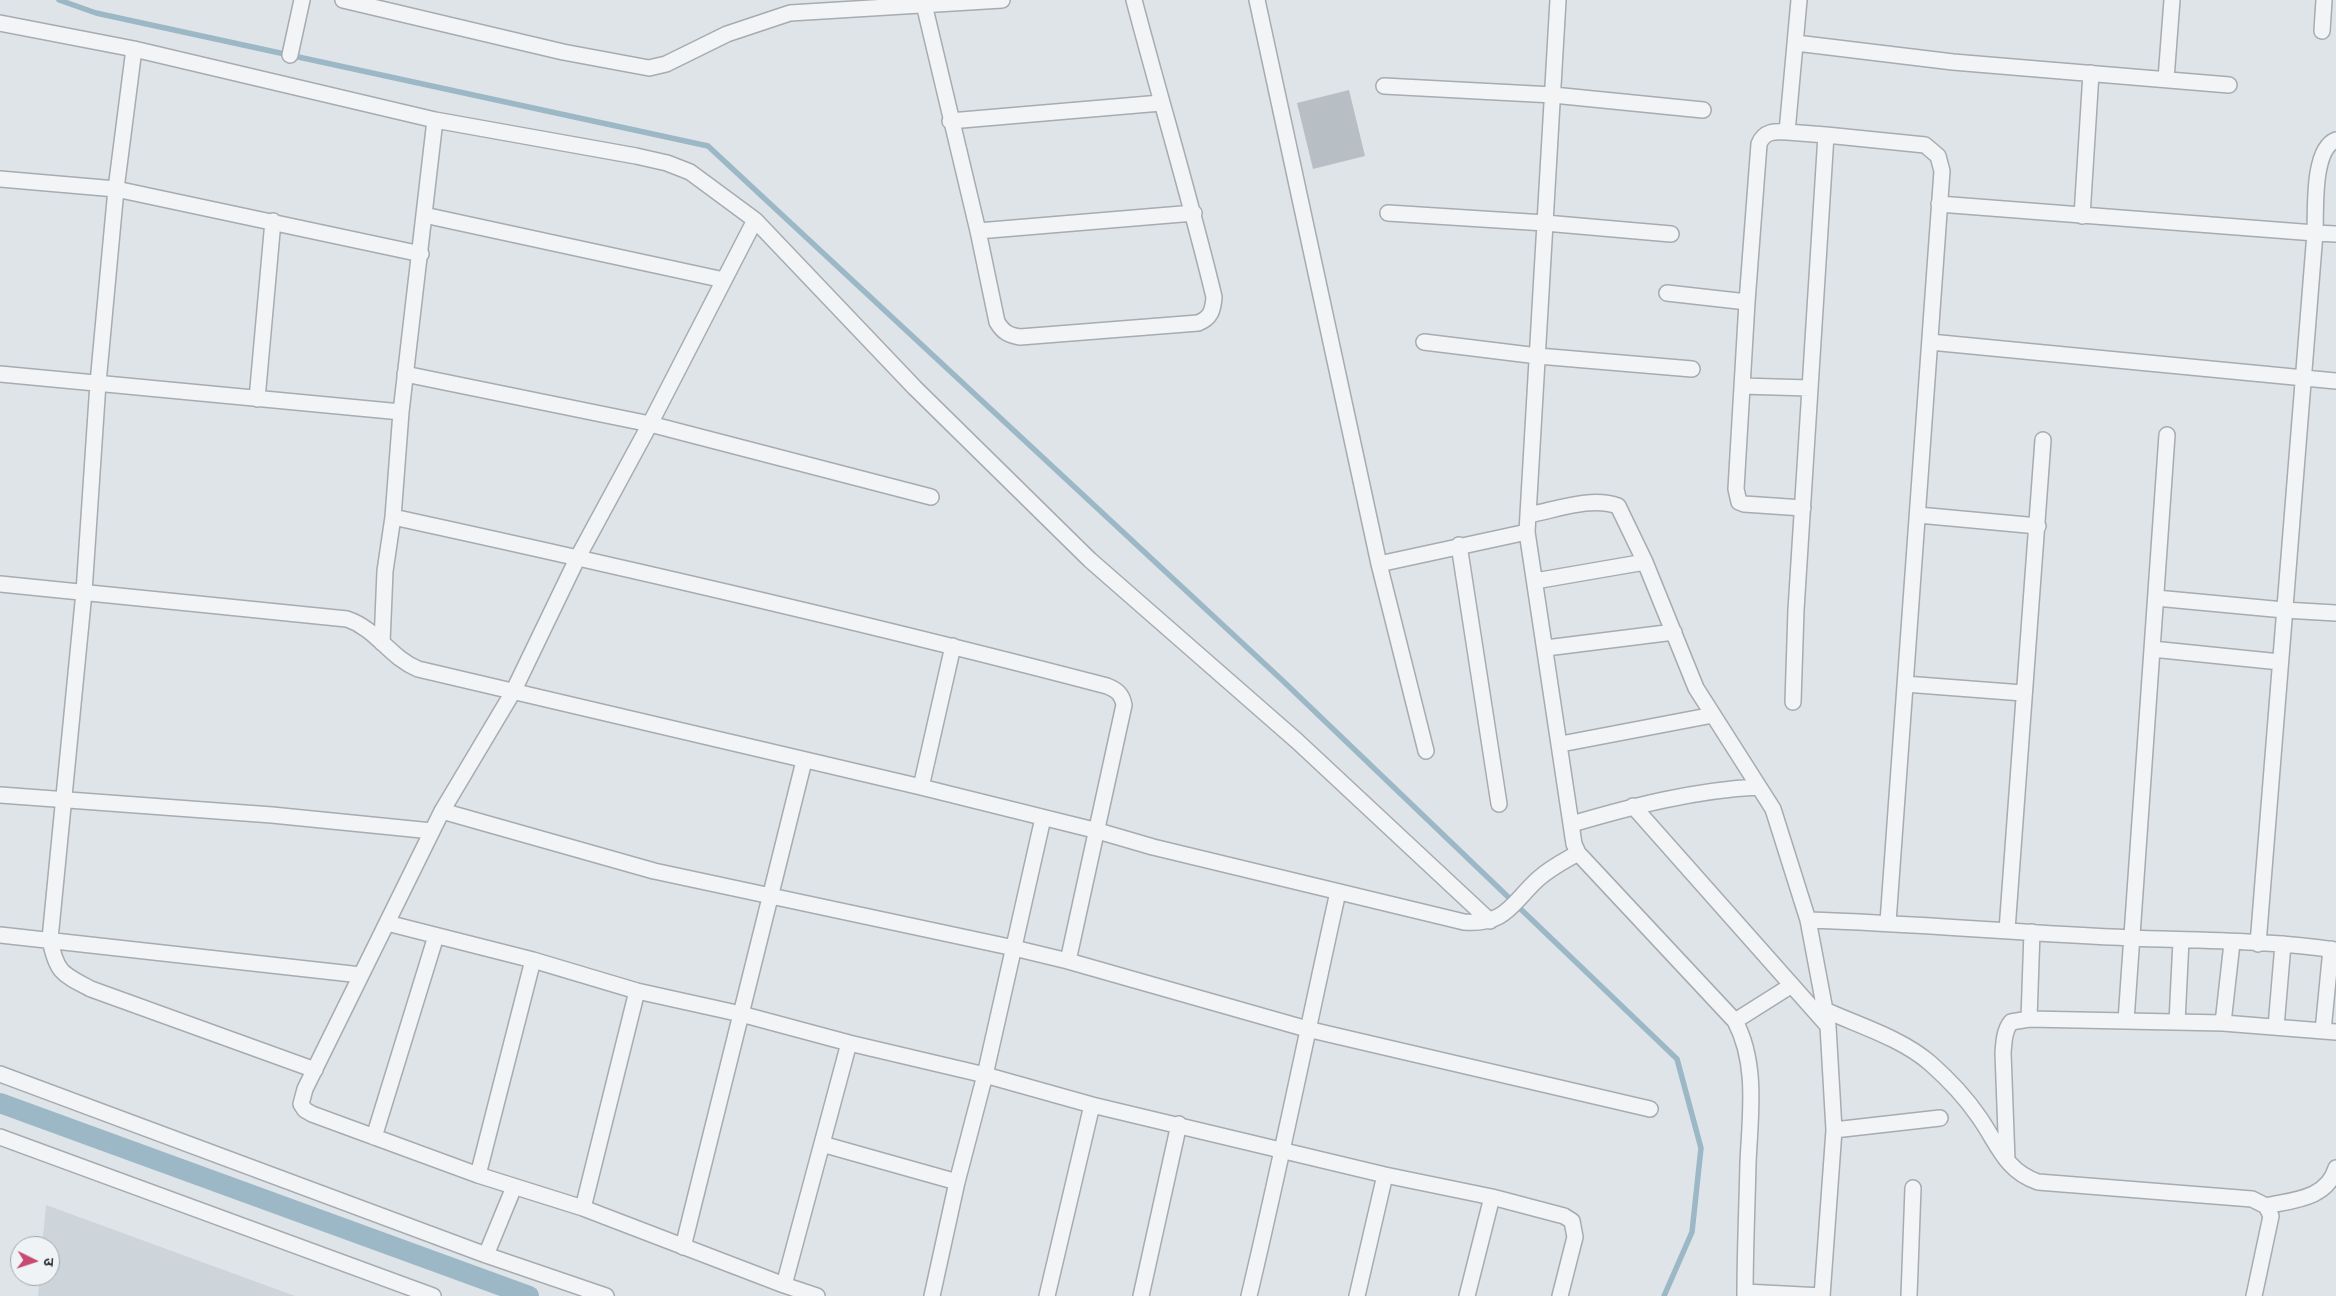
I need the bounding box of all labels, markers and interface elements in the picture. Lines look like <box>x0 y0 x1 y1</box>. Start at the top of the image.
north arrow <box>10 1236 60 1286</box>
text: उ <box>41 1257 57 1267</box>

